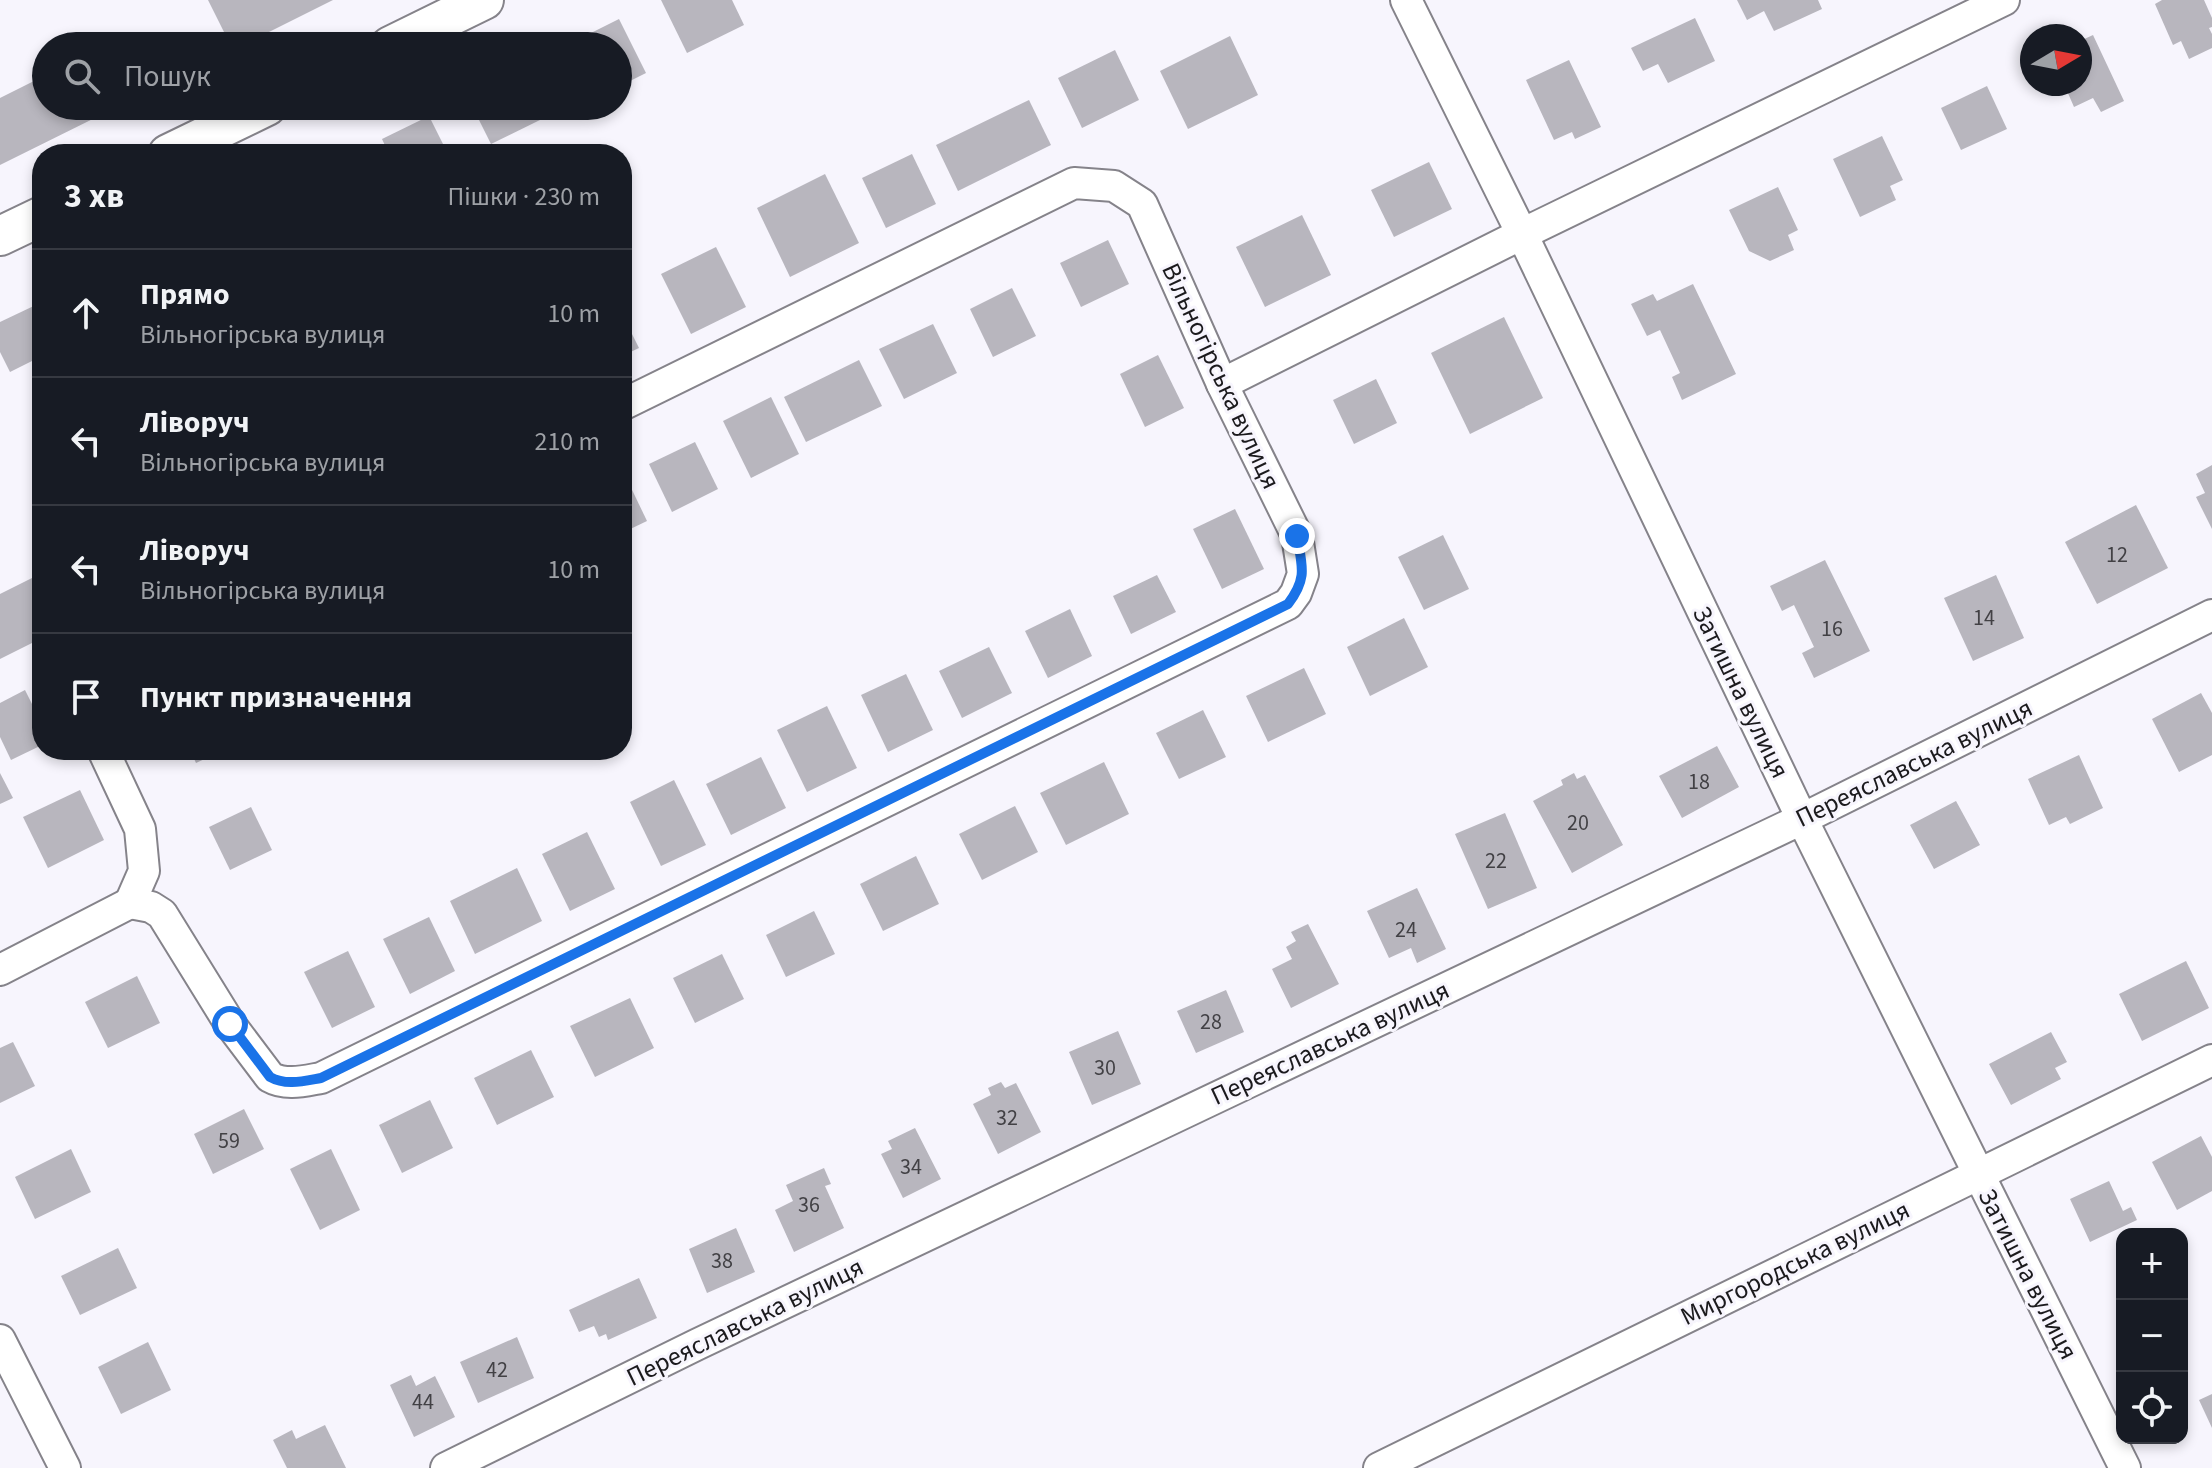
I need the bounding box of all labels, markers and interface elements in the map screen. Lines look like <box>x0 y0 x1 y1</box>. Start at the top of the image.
north arrow <box>2020 24 2092 96</box>
search box <box>32 32 632 120</box>
icon: search <box>60 54 104 98</box>
text: Пошук <box>124 55 211 98</box>
text: 3 хв <box>64 172 124 221</box>
text: Пішки · 230 m <box>447 178 600 215</box>
street label: Вільногірська вулиця <box>1152 257 1290 495</box>
text: Прямо <box>140 273 230 316</box>
icon: ahead <box>64 291 108 335</box>
text: 10 m <box>547 295 600 332</box>
text: Вільногірська вулиця <box>140 316 385 353</box>
text: Ліворуч <box>140 401 250 444</box>
icon: left <box>64 419 108 463</box>
text: 210 m <box>534 423 600 460</box>
text: Вільногірська вулиця <box>140 444 385 481</box>
route end <box>1279 518 1315 554</box>
text: Ліворуч <box>140 529 250 572</box>
house number: 12 <box>2106 539 2128 571</box>
icon: left <box>64 547 108 591</box>
text: 10 m <box>547 551 600 588</box>
text: Вільногірська вулиця <box>140 572 385 609</box>
street label: Затишна вулиця <box>1683 600 1799 784</box>
house number: 14 <box>1973 602 1995 634</box>
house number: 16 <box>1821 613 1843 645</box>
icon: arrive <box>64 675 108 719</box>
text: Пункт призначення <box>140 676 412 719</box>
street label: Переяславська вулиця <box>1789 689 2039 837</box>
house number: 18 <box>1688 766 1710 798</box>
house number: 20 <box>1567 807 1589 839</box>
house number: 22 <box>1485 845 1507 877</box>
house number: 24 <box>1395 914 1417 946</box>
street label: Переяславська вулиця <box>1205 971 1455 1115</box>
route start <box>212 1006 248 1042</box>
house number: 28 <box>1200 1006 1222 1038</box>
house number: 30 <box>1094 1052 1116 1084</box>
house number: 32 <box>996 1102 1018 1134</box>
house number: 59 <box>218 1125 240 1157</box>
house number: 34 <box>900 1151 922 1183</box>
street label: Затишна вулиця <box>1969 1182 2087 1366</box>
house number: 36 <box>798 1189 820 1221</box>
street label: Миргородська вулиця <box>1674 1191 1916 1335</box>
map controls <box>2116 1228 2188 1444</box>
button: + <box>2116 1228 2188 1300</box>
house number: 38 <box>711 1245 733 1277</box>
street label: Переяславська вулиця <box>620 1248 870 1396</box>
button: − <box>2116 1300 2188 1372</box>
house number: 42 <box>486 1354 508 1386</box>
button: locate <box>2116 1372 2188 1444</box>
house number: 44 <box>412 1386 434 1418</box>

